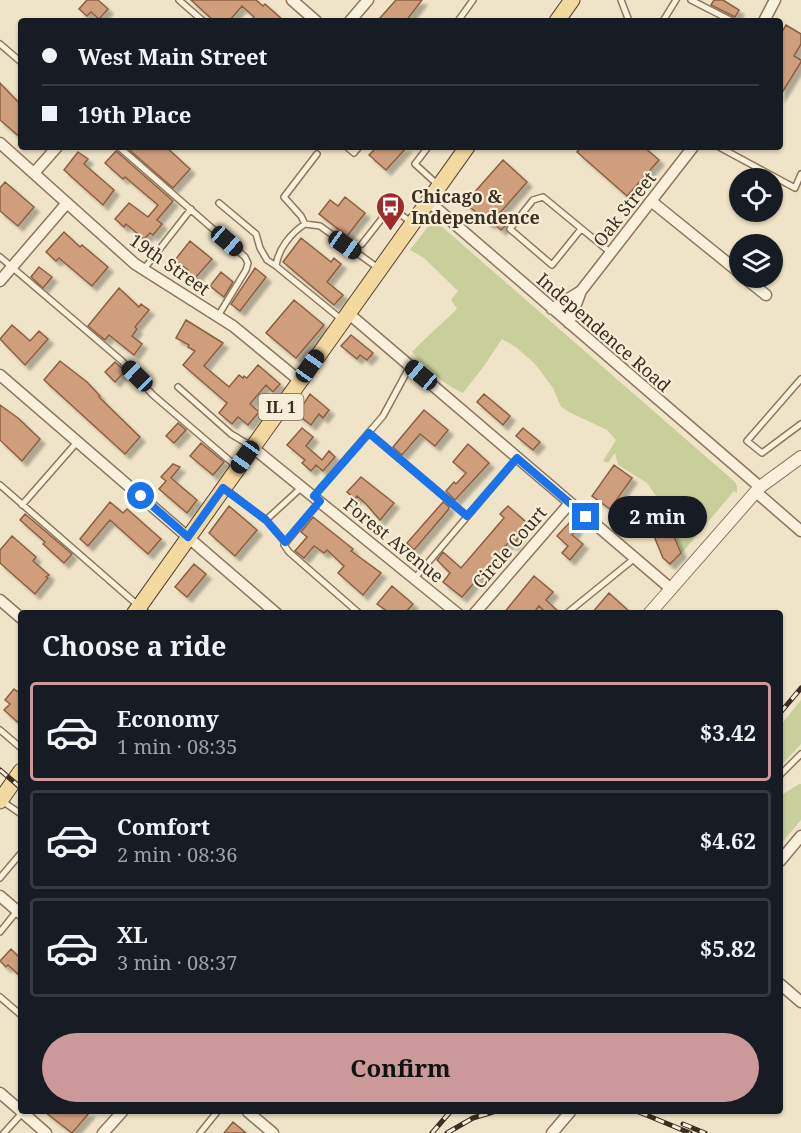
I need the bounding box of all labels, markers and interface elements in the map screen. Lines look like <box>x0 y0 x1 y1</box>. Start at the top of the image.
text: West Main Street <box>78 41 267 71</box>
text: 19th Place <box>78 99 191 129</box>
street label: Oak Street <box>587 167 661 251</box>
map controls <box>729 168 783 288</box>
button: locate <box>729 168 783 222</box>
place label: Chicago & Independence <box>411 184 540 229</box>
bus stop icon: Chicago & Independence <box>374 190 406 232</box>
car <box>208 222 246 260</box>
car <box>325 227 365 263</box>
street label: 19th Street <box>125 228 215 300</box>
button: layers <box>729 234 783 288</box>
street label: Independence Road <box>532 267 676 397</box>
car <box>292 346 328 386</box>
car <box>118 357 156 395</box>
car <box>401 357 441 393</box>
road number: IL 1 <box>258 394 304 420</box>
car <box>227 437 263 477</box>
route start <box>127 482 154 509</box>
street label: Forest Avenue <box>339 492 449 588</box>
callout: 2 min <box>607 496 706 538</box>
street label: Circle Court <box>467 501 551 593</box>
route end <box>572 503 599 530</box>
text: 2 min <box>629 503 686 530</box>
text: Choose a ride <box>42 627 227 664</box>
text: Economy <box>117 703 219 733</box>
icon: car <box>45 705 99 759</box>
text: $3.42 <box>700 717 756 747</box>
text: 1 min · 08:35 <box>117 733 237 760</box>
text: Comfort <box>117 811 210 841</box>
icon: car <box>45 813 99 867</box>
text: $4.62 <box>700 825 756 855</box>
text: 2 min · 08:36 <box>117 841 237 868</box>
text: XL <box>117 919 148 949</box>
icon: car <box>45 921 99 975</box>
text: $5.82 <box>700 933 756 963</box>
text: 3 min · 08:37 <box>117 949 237 976</box>
button: Confirm <box>42 1033 759 1102</box>

